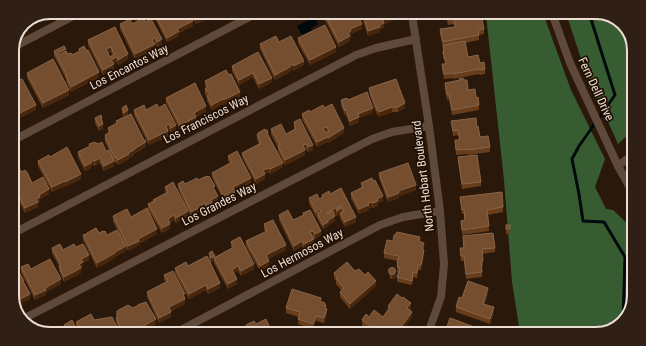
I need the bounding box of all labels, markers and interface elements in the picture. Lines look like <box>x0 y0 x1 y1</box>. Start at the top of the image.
street label: Los Encantos Way <box>87 41 171 93</box>
street label: Fern Dell Drive <box>575 55 617 123</box>
street label: Los Franciscos Way <box>161 91 251 147</box>
street label: North Hobart Boulevard <box>409 120 437 232</box>
street label: Los Grandes Way <box>180 179 258 229</box>
street label: Los Hermosos Way <box>259 225 345 281</box>

